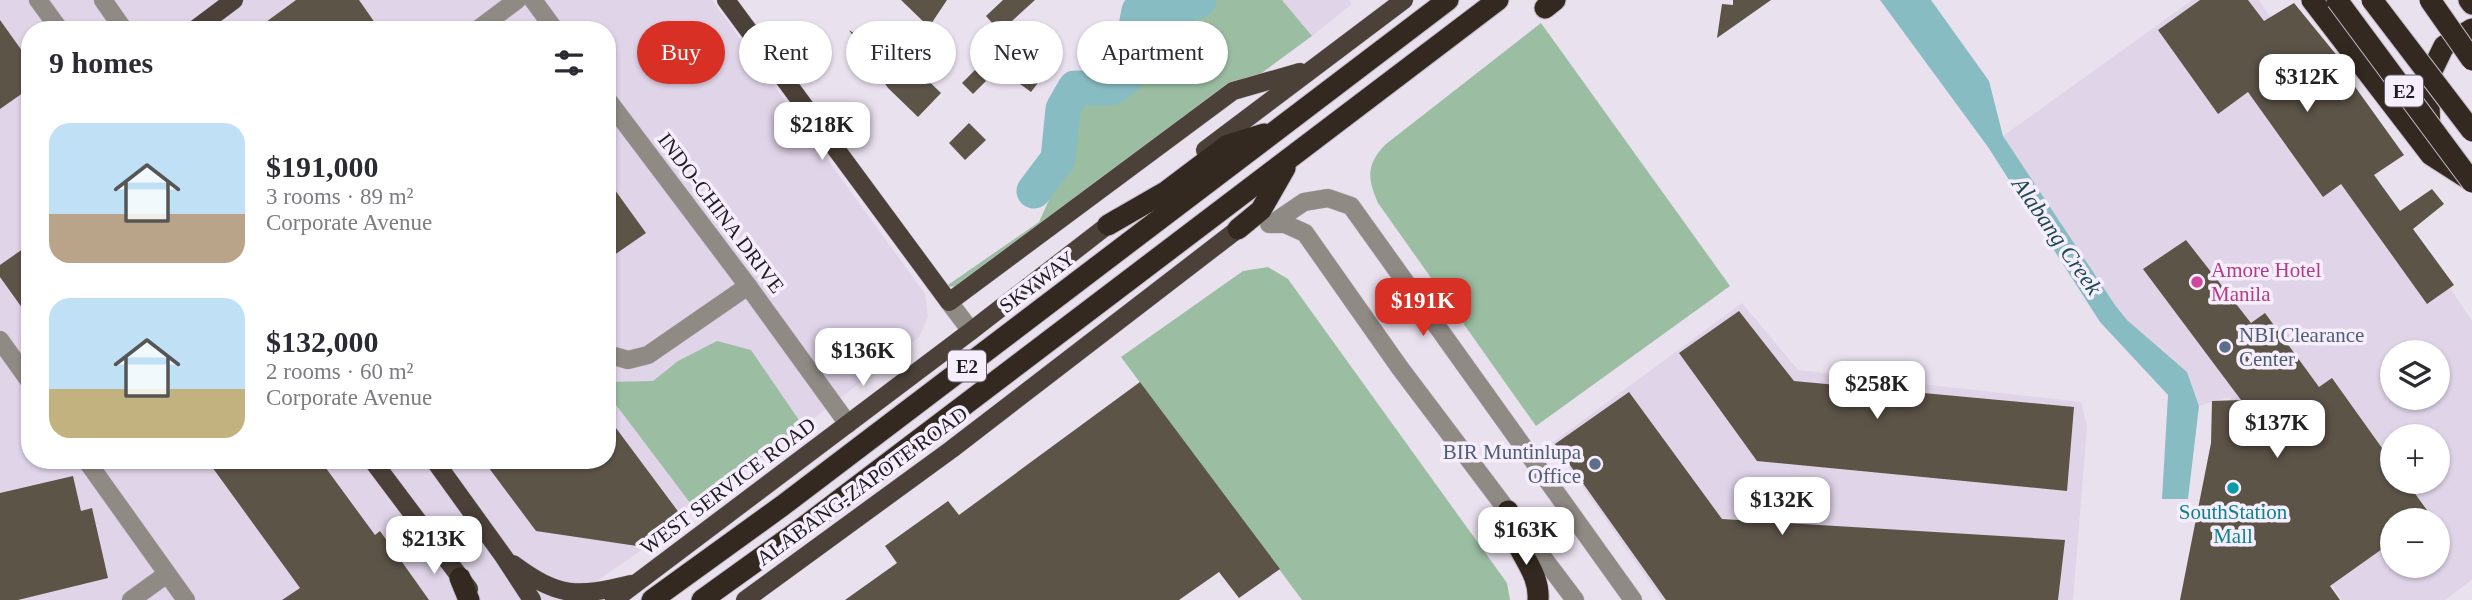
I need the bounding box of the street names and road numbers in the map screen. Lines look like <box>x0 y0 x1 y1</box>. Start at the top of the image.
road number: E2 <box>2385 76 2423 106</box>
street label: INDO-CHINA DRIVE <box>653 128 789 298</box>
street label: SKYWAY <box>995 246 1079 318</box>
road number: E2 <box>948 350 986 382</box>
street label: ALABANG-ZAPOTE ROAD <box>752 401 972 571</box>
street label: WEST SERVICE ROAD <box>636 412 820 560</box>

